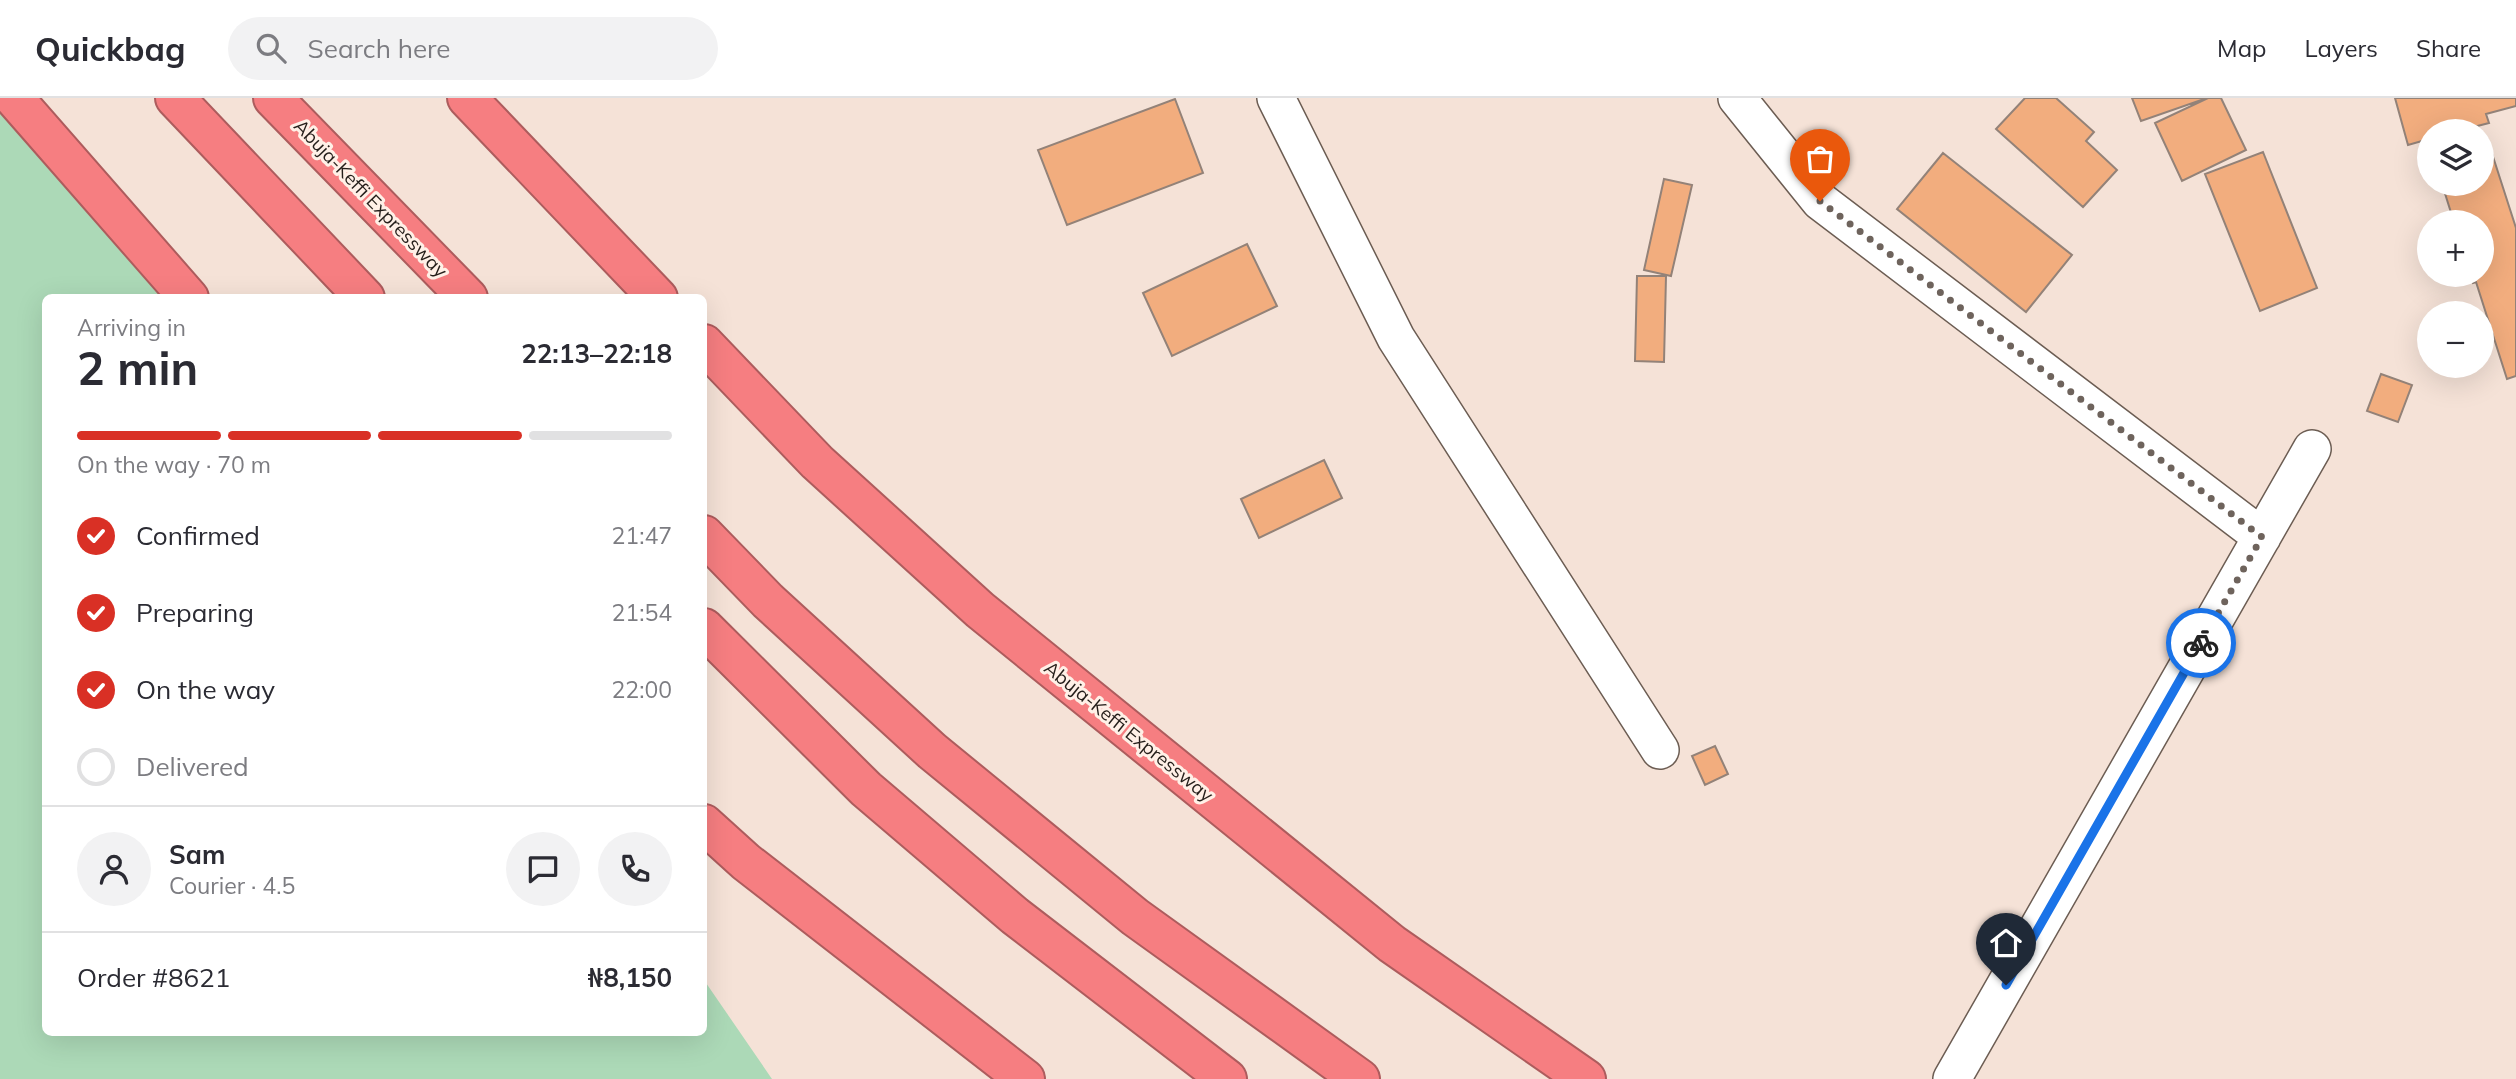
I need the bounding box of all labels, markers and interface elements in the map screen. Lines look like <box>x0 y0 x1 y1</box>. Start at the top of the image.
search box <box>228 17 718 80</box>
text: Quickbag <box>35 28 186 69</box>
icon: search <box>252 29 290 67</box>
text: Search here <box>308 32 450 65</box>
text: Map <box>2217 33 2266 63</box>
text: Layers <box>2304 33 2378 63</box>
text: Share <box>2416 33 2481 63</box>
street label: Abuja-Keffi Expressway <box>289 114 453 282</box>
map controls <box>2417 119 2494 378</box>
button: layers <box>2417 119 2494 196</box>
pin <box>1790 129 1850 201</box>
icon: bag <box>1801 140 1839 178</box>
button: + <box>2417 210 2494 287</box>
button: − <box>2417 301 2494 378</box>
text: Arriving in <box>77 313 186 342</box>
text: 22:13–22:18 <box>521 337 672 370</box>
text: 2 min <box>77 339 198 397</box>
text: On the way · 70 m <box>77 450 271 479</box>
icon: check <box>77 517 115 555</box>
text: Confirmed <box>136 519 260 552</box>
text: 21:47 <box>612 521 672 550</box>
icon: check <box>77 594 115 632</box>
text: Preparing <box>136 596 254 629</box>
text: 21:54 <box>612 598 672 627</box>
courier <box>2166 608 2236 678</box>
icon: bike <box>2182 624 2220 662</box>
street label: Abuja-Keffi Expressway <box>1040 655 1218 807</box>
icon: check <box>77 671 115 709</box>
text: On the way <box>136 673 275 706</box>
text: 22:00 <box>612 675 672 704</box>
text: Delivered <box>136 750 249 783</box>
button: person <box>77 832 151 906</box>
button: chat <box>506 832 580 906</box>
button: phone <box>598 832 672 906</box>
text: Sam <box>169 838 225 871</box>
text: Courier · 4.5 <box>169 871 295 900</box>
pin <box>1976 913 2036 985</box>
icon: home <box>1987 924 2025 962</box>
text: Order #8621 <box>77 961 230 994</box>
text: ₦8,150 <box>588 961 672 994</box>

